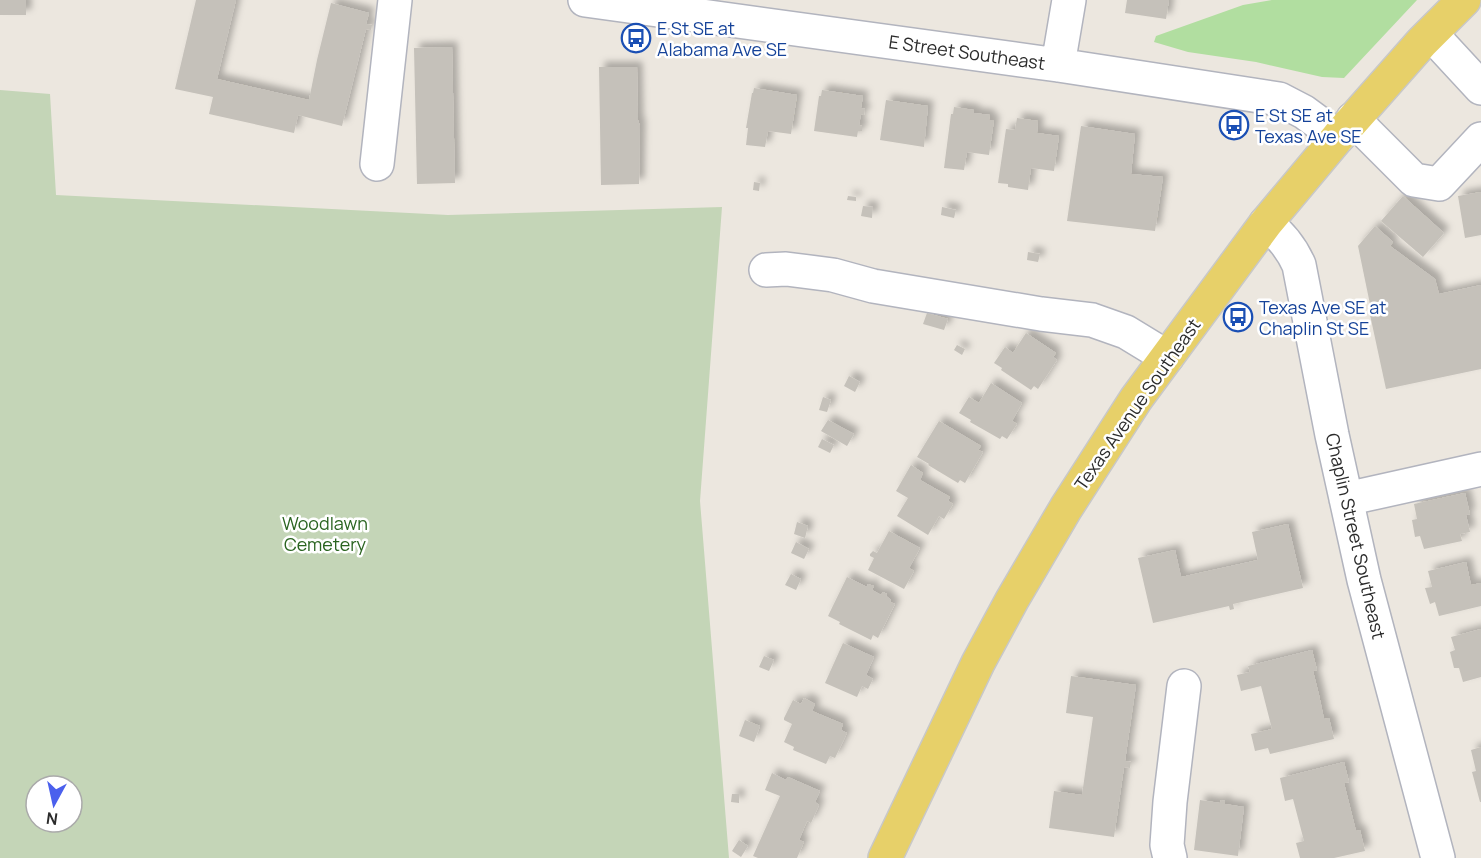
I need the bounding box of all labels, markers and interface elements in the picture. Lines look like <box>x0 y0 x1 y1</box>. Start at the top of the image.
place label: E St SE at Alabama Ave SE <box>657 16 787 61</box>
bus stop icon: E St SE at Alabama Ave SE <box>620 22 652 54</box>
street label: E Street Southeast <box>887 29 1047 75</box>
place label: E St SE at Texas Ave SE <box>1255 103 1362 148</box>
bus stop icon: E St SE at Texas Ave SE <box>1218 109 1250 141</box>
place label: Texas Ave SE at Chaplin St SE <box>1259 295 1386 340</box>
bus stop icon: Texas Ave SE at Chaplin St SE <box>1222 301 1254 333</box>
street label: Texas Avenue Southeast <box>1069 313 1205 495</box>
street label: Chaplin Street Southeast <box>1321 431 1391 641</box>
park label: Woodlawn Cemetery <box>282 511 368 556</box>
north arrow <box>24 774 84 834</box>
text: N <box>45 807 59 831</box>

